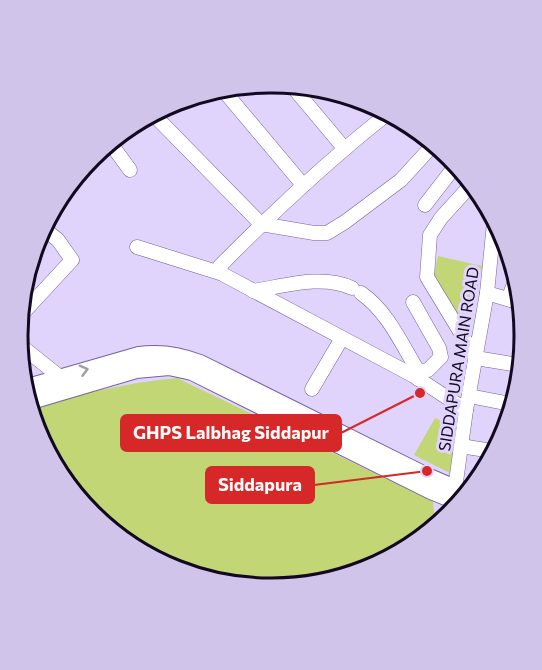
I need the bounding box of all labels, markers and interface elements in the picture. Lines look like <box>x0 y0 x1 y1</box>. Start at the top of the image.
street label: SIDDAPURA MAIN ROAD <box>434 265 482 453</box>
one-way arrow <box>79 365 89 377</box>
callout: GHPS Lalbhag Siddapur <box>121 415 341 451</box>
text: GHPS Lalbhag Siddapur <box>133 421 330 443</box>
callout: Siddapura <box>206 467 314 503</box>
text: Siddapura <box>218 473 302 495</box>

